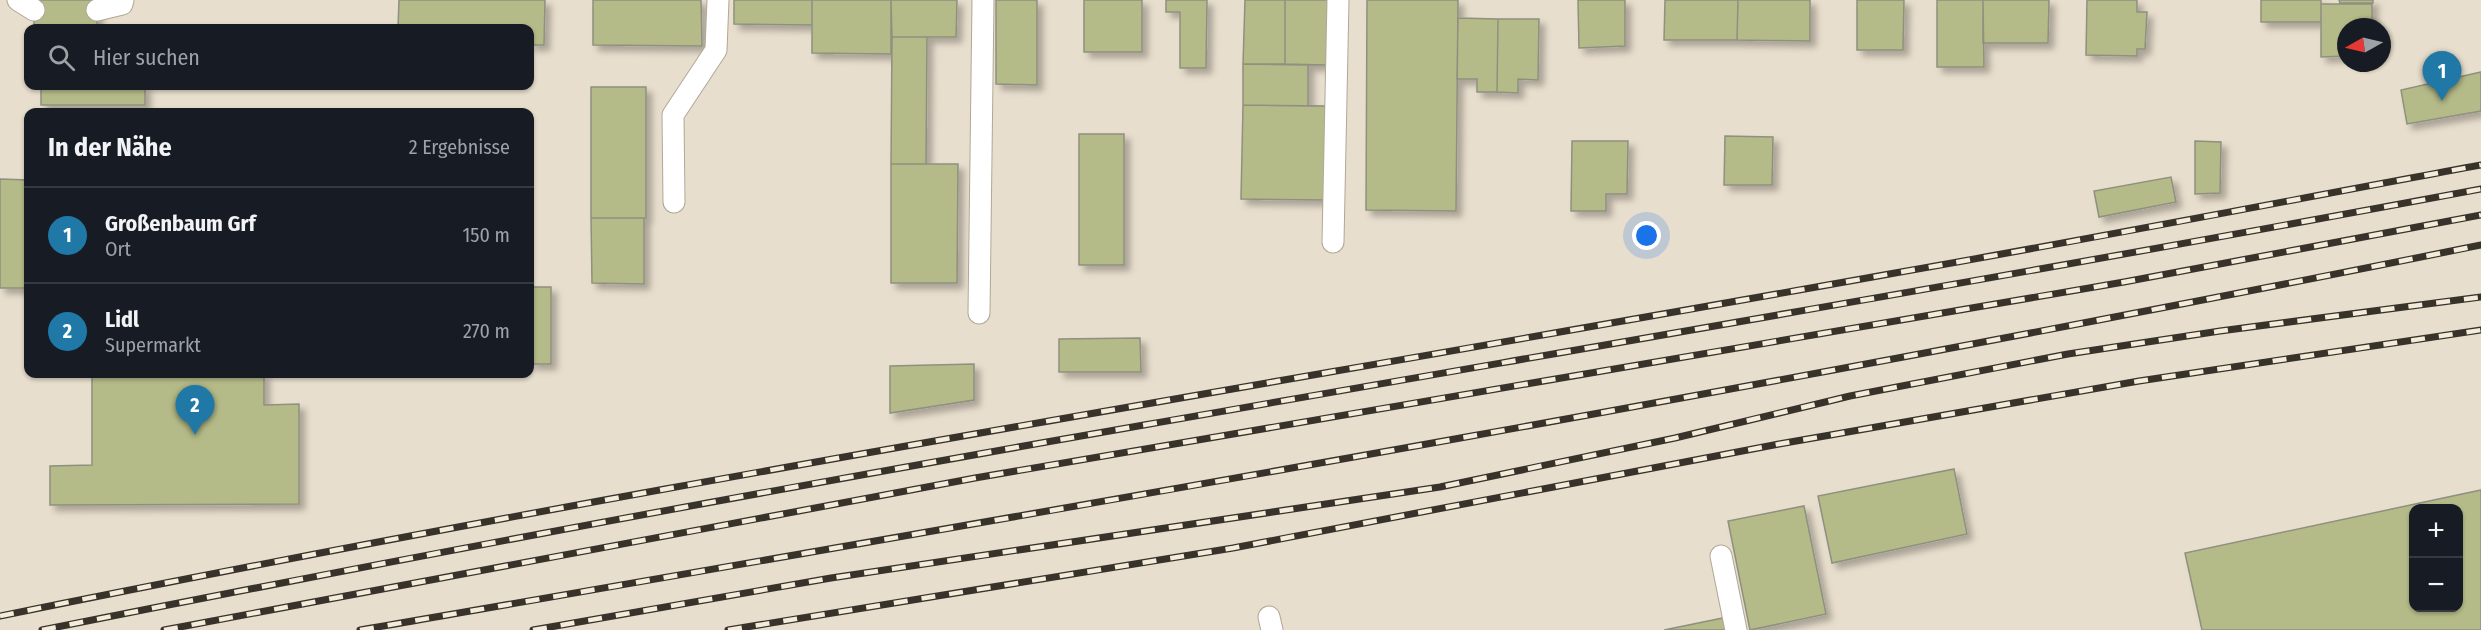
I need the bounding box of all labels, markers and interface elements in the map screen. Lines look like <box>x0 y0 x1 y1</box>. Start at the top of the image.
north arrow <box>2337 18 2391 72</box>
search box <box>24 24 534 90</box>
icon: search <box>45 41 78 74</box>
text: Hier suchen <box>93 44 200 71</box>
pin: 1 <box>2422 51 2462 101</box>
text: In der Nähe <box>48 132 172 163</box>
text: 2 Ergebnisse <box>409 135 510 159</box>
text: Großenbaum Grf <box>105 210 256 237</box>
your location <box>1632 221 1661 250</box>
text: 1 <box>63 223 72 247</box>
text: 150 m <box>463 223 510 247</box>
text: Ort <box>105 237 131 261</box>
text: Lidl <box>105 306 139 333</box>
text: 2 <box>63 319 72 343</box>
text: 270 m <box>463 319 510 343</box>
text: Supermarkt <box>105 333 201 357</box>
pin: 2 <box>176 386 214 435</box>
map controls <box>2409 504 2463 612</box>
button: + <box>2409 504 2463 558</box>
button: − <box>2409 558 2463 612</box>

